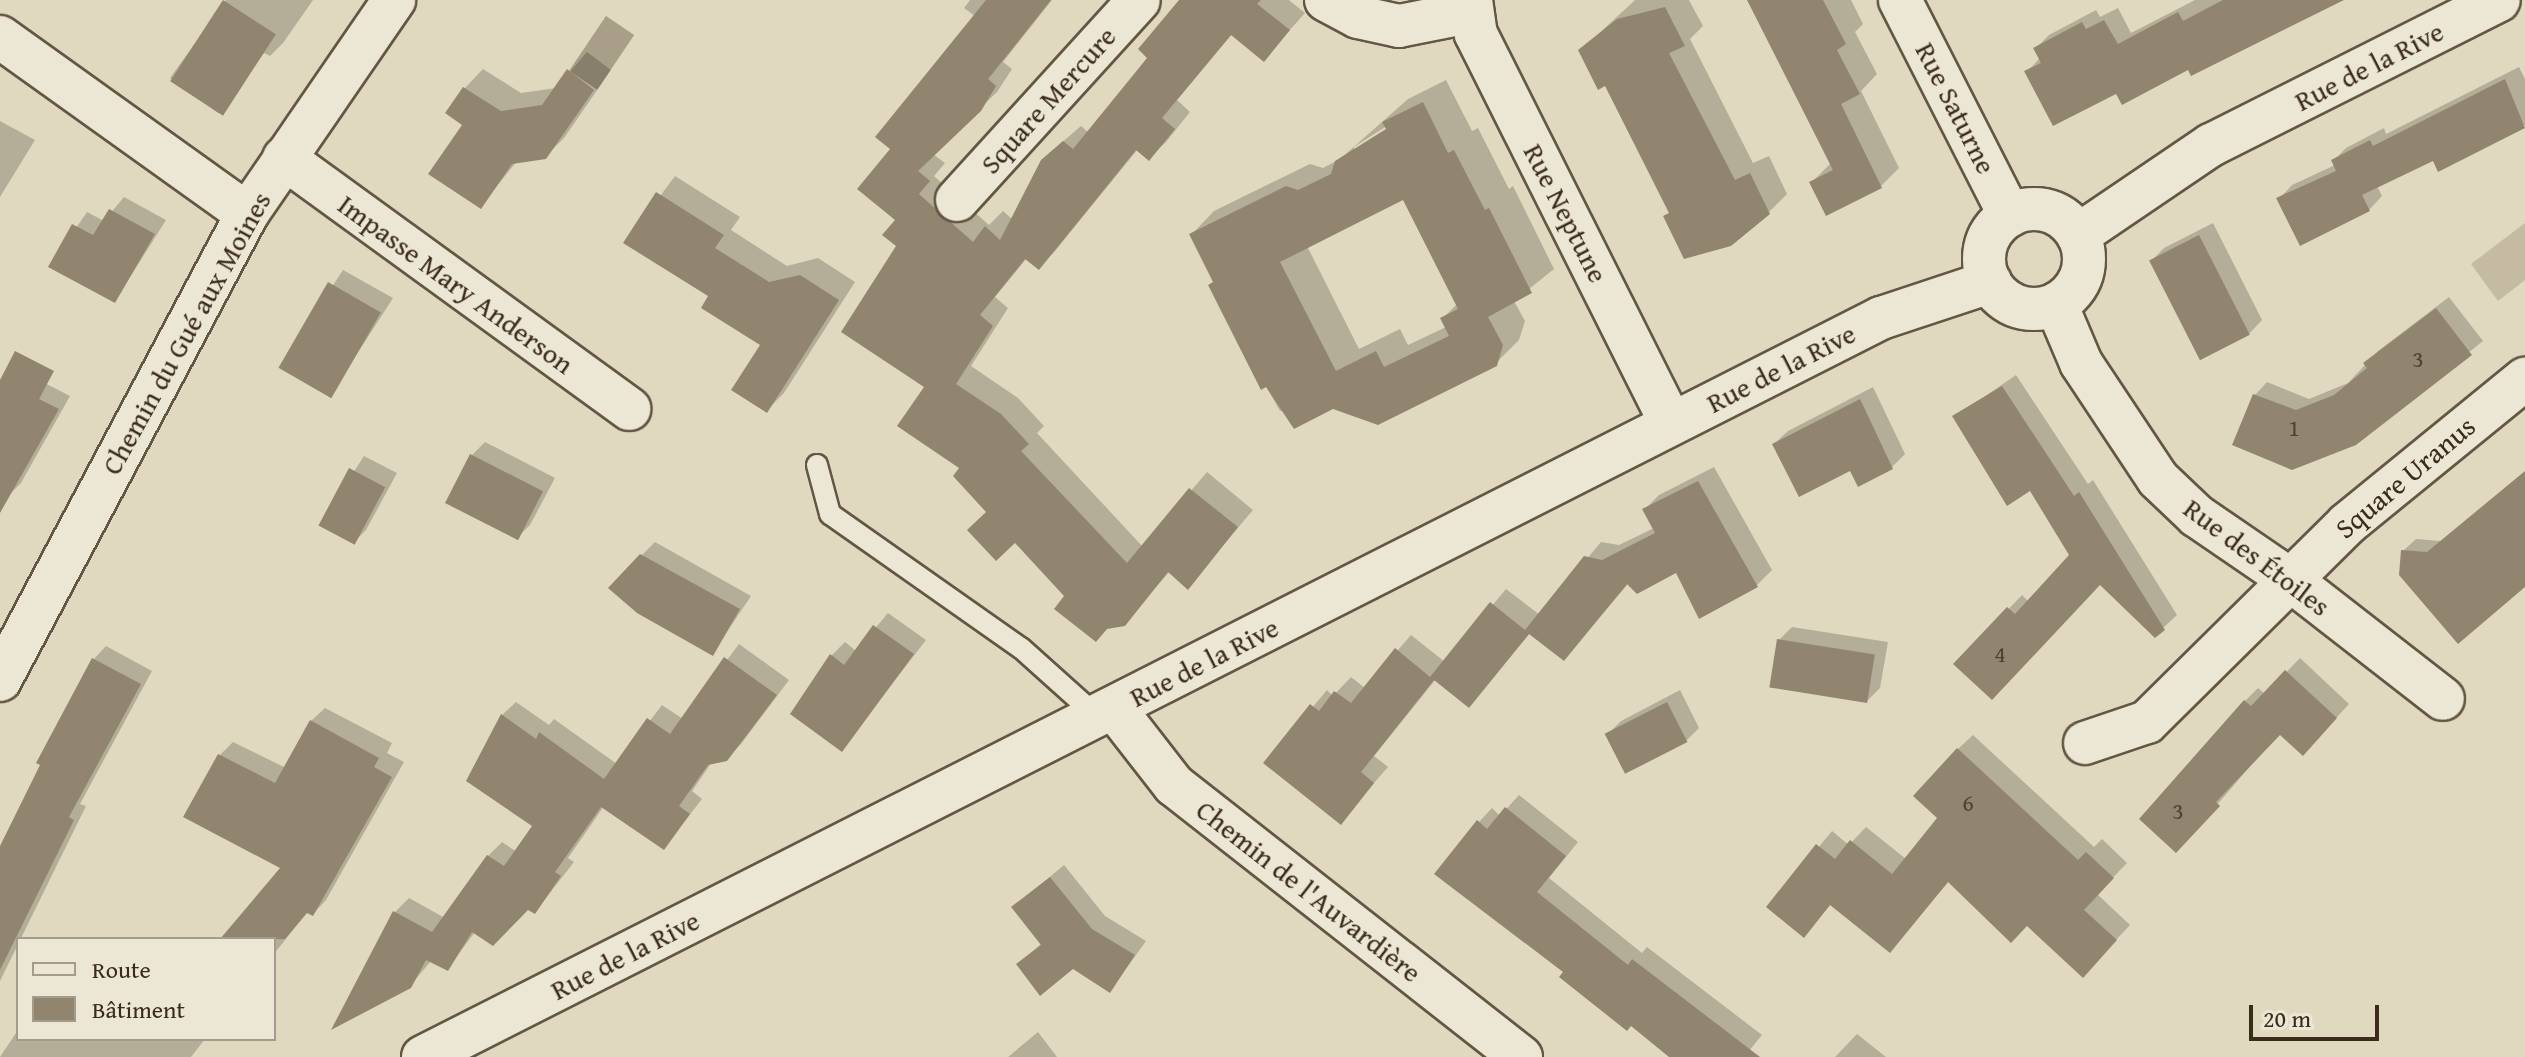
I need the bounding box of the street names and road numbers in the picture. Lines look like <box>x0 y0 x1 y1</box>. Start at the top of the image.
street label: Rue de la Rive <box>2289 14 2449 118</box>
street label: Square Mercure <box>973 20 1123 180</box>
street label: Rue Saturne <box>1909 37 2003 179</box>
street label: Rue Neptune <box>1517 138 1615 288</box>
street label: Chemin du Gué aux Moines <box>94 186 278 480</box>
street label: Impasse Mary Anderson <box>332 187 580 381</box>
street label: Rue de la Rive <box>1701 316 1861 420</box>
street label: Square Uranus <box>2328 409 2482 545</box>
street label: Rue des Étoiles <box>2177 491 2337 623</box>
street label: Rue de la Rive <box>1124 610 1284 714</box>
street label: Chemin de l'Auvardière <box>1190 793 1428 989</box>
street label: Rue de la Rive <box>545 903 705 1007</box>

